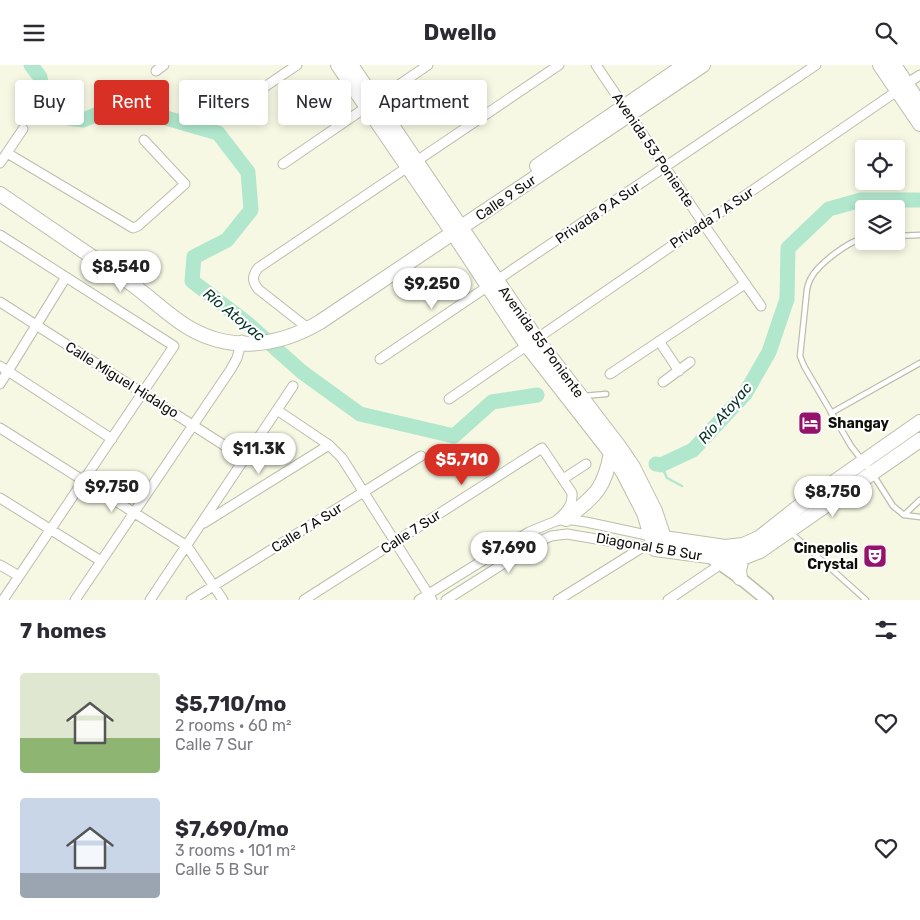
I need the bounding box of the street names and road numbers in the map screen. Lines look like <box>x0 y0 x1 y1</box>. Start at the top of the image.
street label: Avenida 53 Poniente <box>608 90 698 210</box>
street label: Calle 9 Sur <box>473 171 540 224</box>
street label: Privada 9 A Sur <box>552 178 644 248</box>
street label: Privada 7 A Sur <box>667 183 758 252</box>
street label: Avenida 55 Poniente <box>495 283 587 401</box>
street label: Calle Miguel Hidalgo <box>62 338 182 422</box>
street label: Calle 7 A Sur <box>268 499 346 556</box>
street label: Calle 7 Sur <box>378 506 445 558</box>
street label: Diagonal 5 B Sur <box>595 529 704 565</box>

